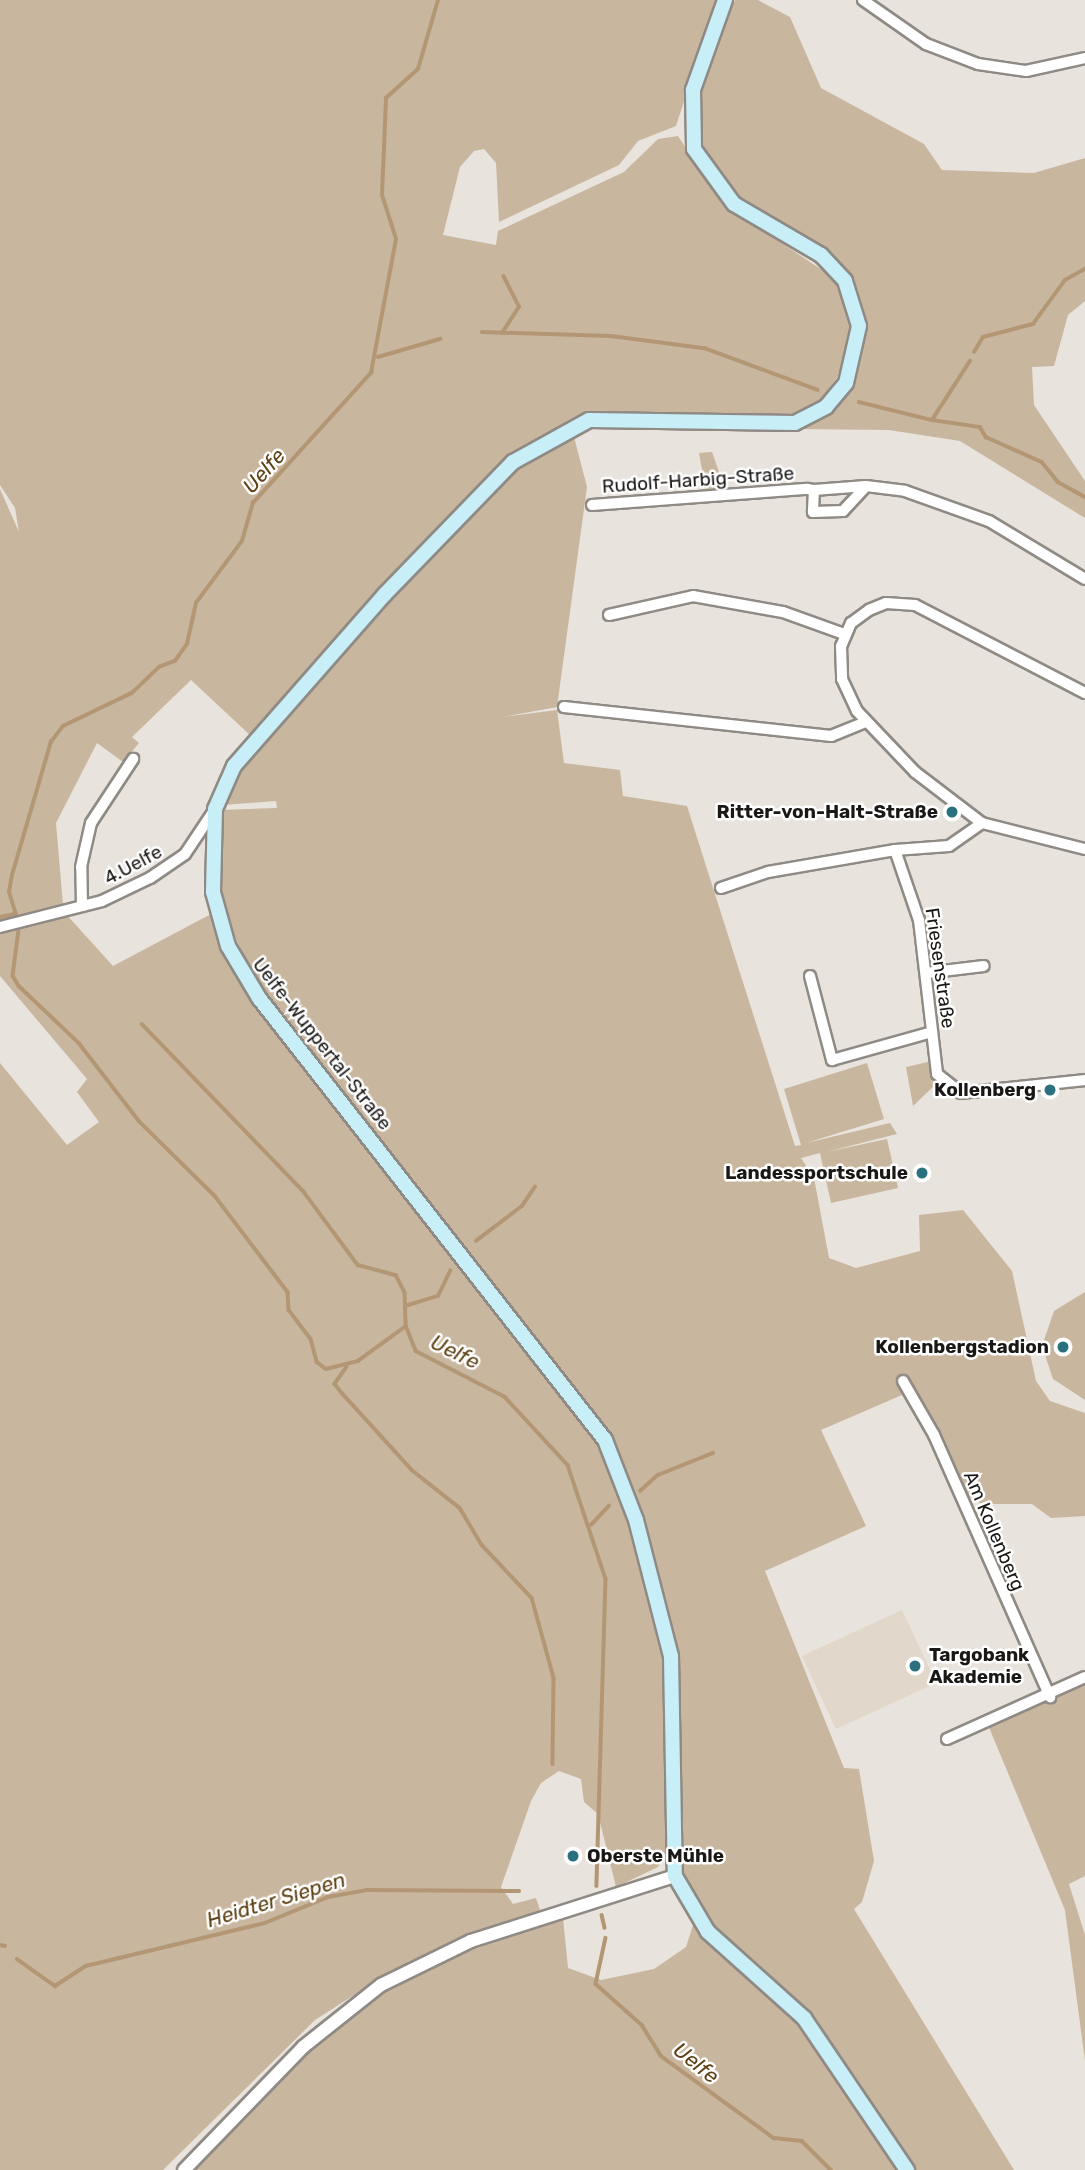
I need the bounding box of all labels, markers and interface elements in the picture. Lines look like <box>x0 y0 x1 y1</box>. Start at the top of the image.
water label: Uelfe <box>238 444 290 498</box>
street label: Rudolf-Harbig-Straße <box>601 462 795 498</box>
place label: Ritter-von-Halt-Straße <box>717 801 938 823</box>
marker: Ritter-von-Halt-Straße <box>944 804 960 820</box>
street label: 4.Uelfe <box>100 840 166 890</box>
street label: Friesenstraße <box>920 906 960 1030</box>
street label: Uelfe-Wuppertal-Straße <box>248 953 396 1135</box>
place label: Kollenberg <box>934 1079 1036 1101</box>
marker: Kollenberg <box>1042 1082 1058 1098</box>
place label: Landessportschule <box>725 1162 908 1184</box>
marker: Landessportschule <box>914 1165 930 1181</box>
water label: Uelfe <box>426 1329 484 1375</box>
place label: Kollenbergstadion <box>875 1336 1049 1358</box>
marker: Kollenbergstadion <box>1055 1339 1071 1355</box>
street label: Am Kollenberg <box>959 1468 1029 1594</box>
place label: Targobank Akademie <box>929 1644 1029 1688</box>
marker: Targobank Akademie <box>907 1658 923 1674</box>
place label: Oberste Mühle <box>587 1845 724 1867</box>
marker: Oberste Mühle <box>565 1848 581 1864</box>
water label: Heidter Siepen <box>203 1867 349 1933</box>
water label: Uelfe <box>668 2037 724 2089</box>

